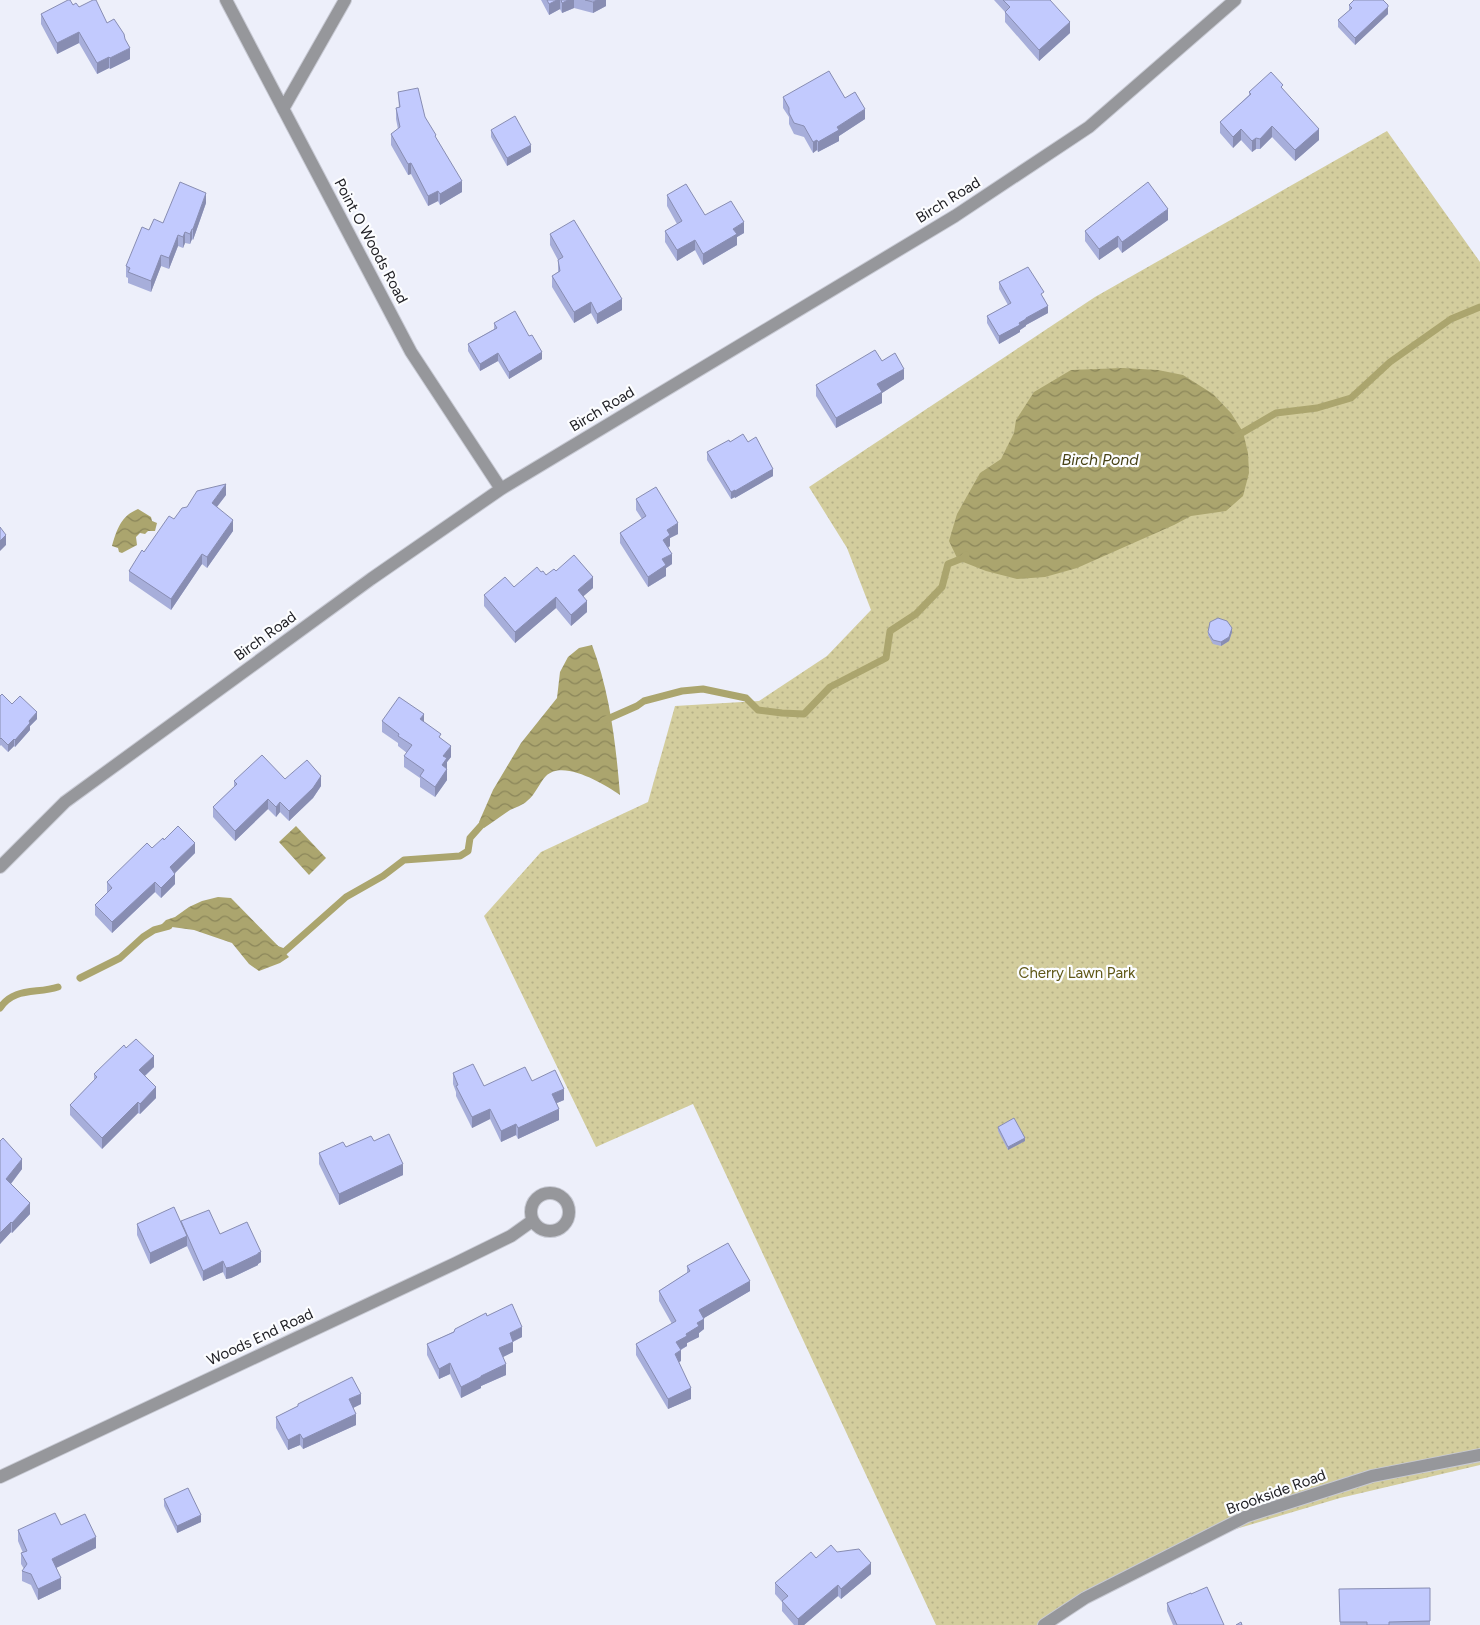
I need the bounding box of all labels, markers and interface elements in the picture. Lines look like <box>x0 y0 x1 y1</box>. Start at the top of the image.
street label: Birch Road <box>913 173 983 227</box>
street label: Point O Woods Road <box>330 175 412 307</box>
street label: Birch Road <box>566 383 638 435</box>
water label: Birch Pond <box>1061 450 1139 469</box>
street label: Birch Road <box>230 607 300 665</box>
park label: Cherry Lawn Park <box>1019 964 1136 982</box>
street label: Woods End Road <box>204 1305 316 1369</box>
street label: Brookside Road <box>1224 1466 1328 1518</box>

